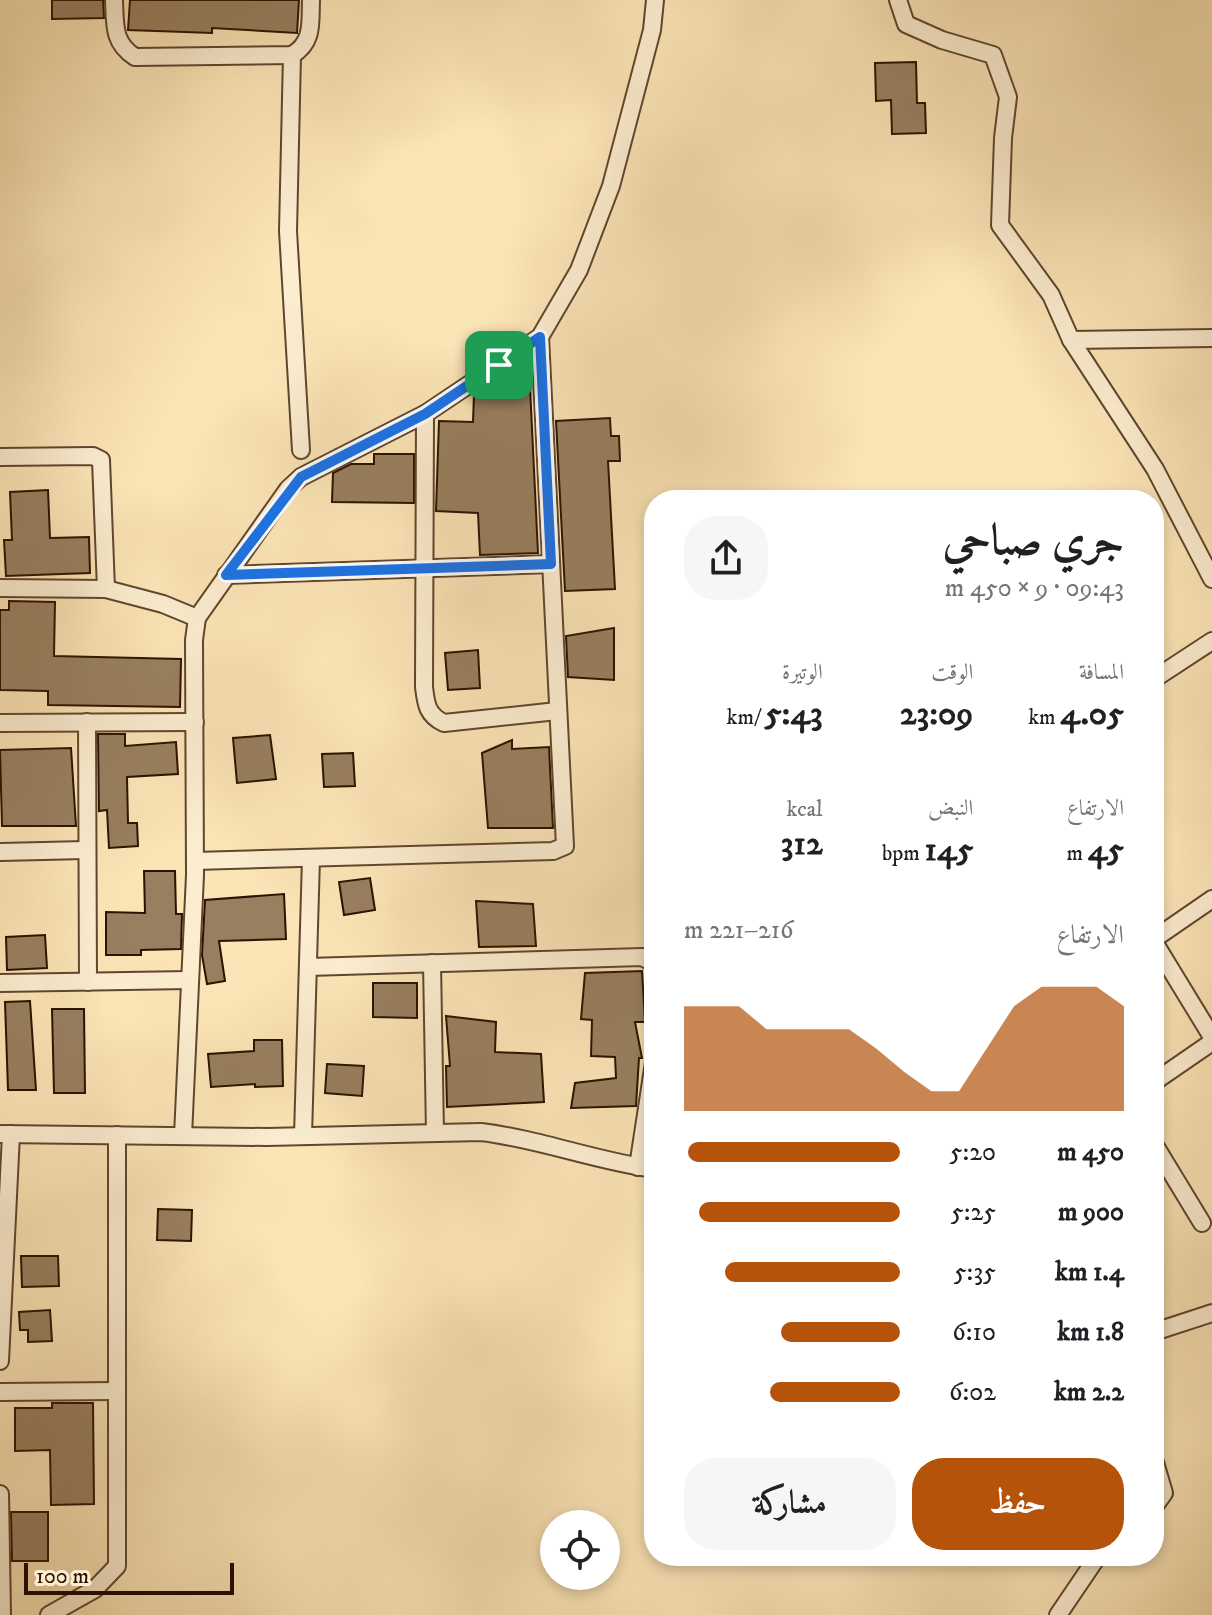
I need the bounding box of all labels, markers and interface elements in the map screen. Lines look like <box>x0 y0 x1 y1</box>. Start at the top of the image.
pin <box>465 331 533 399</box>
icon: arrive <box>477 343 521 387</box>
text: جري صباحي <box>943 514 1124 569</box>
button: share <box>684 516 768 600</box>
text: 09:43 · 9 × 450 m <box>945 572 1124 605</box>
text: الوتيرة <box>782 659 823 686</box>
text: الوقت <box>931 659 973 686</box>
text: المسافة <box>1079 659 1124 686</box>
text: 5:43 <box>765 693 823 735</box>
text: 23:09 <box>900 693 973 735</box>
text: 4.05 <box>1060 693 1124 735</box>
text: /km <box>727 704 765 731</box>
text: km <box>1028 704 1060 731</box>
text: النبض <box>928 795 973 822</box>
text: الارتفاع <box>1067 795 1124 822</box>
text: kcal <box>787 796 823 823</box>
text: 312 <box>781 823 823 865</box>
text: 145 <box>925 829 973 871</box>
text: 45 <box>1088 829 1124 871</box>
text: bpm <box>882 840 925 867</box>
text: m <box>1066 840 1088 867</box>
text: 216–221 m <box>684 914 794 947</box>
text: الارتفاع <box>1057 919 1124 952</box>
text: 5:20 <box>950 1136 996 1169</box>
text: 450 m <box>1057 1136 1124 1169</box>
text: 5:25 <box>951 1196 996 1229</box>
text: 900 m <box>1058 1196 1124 1229</box>
text: 5:35 <box>954 1256 996 1289</box>
text: 1.4 km <box>1055 1256 1124 1289</box>
text: 6:10 <box>952 1316 996 1349</box>
text: 1.8 km <box>1057 1316 1124 1349</box>
text: 6:02 <box>949 1376 996 1409</box>
text: 2.2 km <box>1054 1376 1124 1409</box>
button: مشاركة <box>684 1458 896 1550</box>
button: حفظ <box>912 1458 1124 1550</box>
map controls <box>540 1510 620 1590</box>
button: locate <box>540 1510 620 1590</box>
scale bar <box>24 1559 234 1595</box>
text: 100 m <box>36 1563 89 1590</box>

